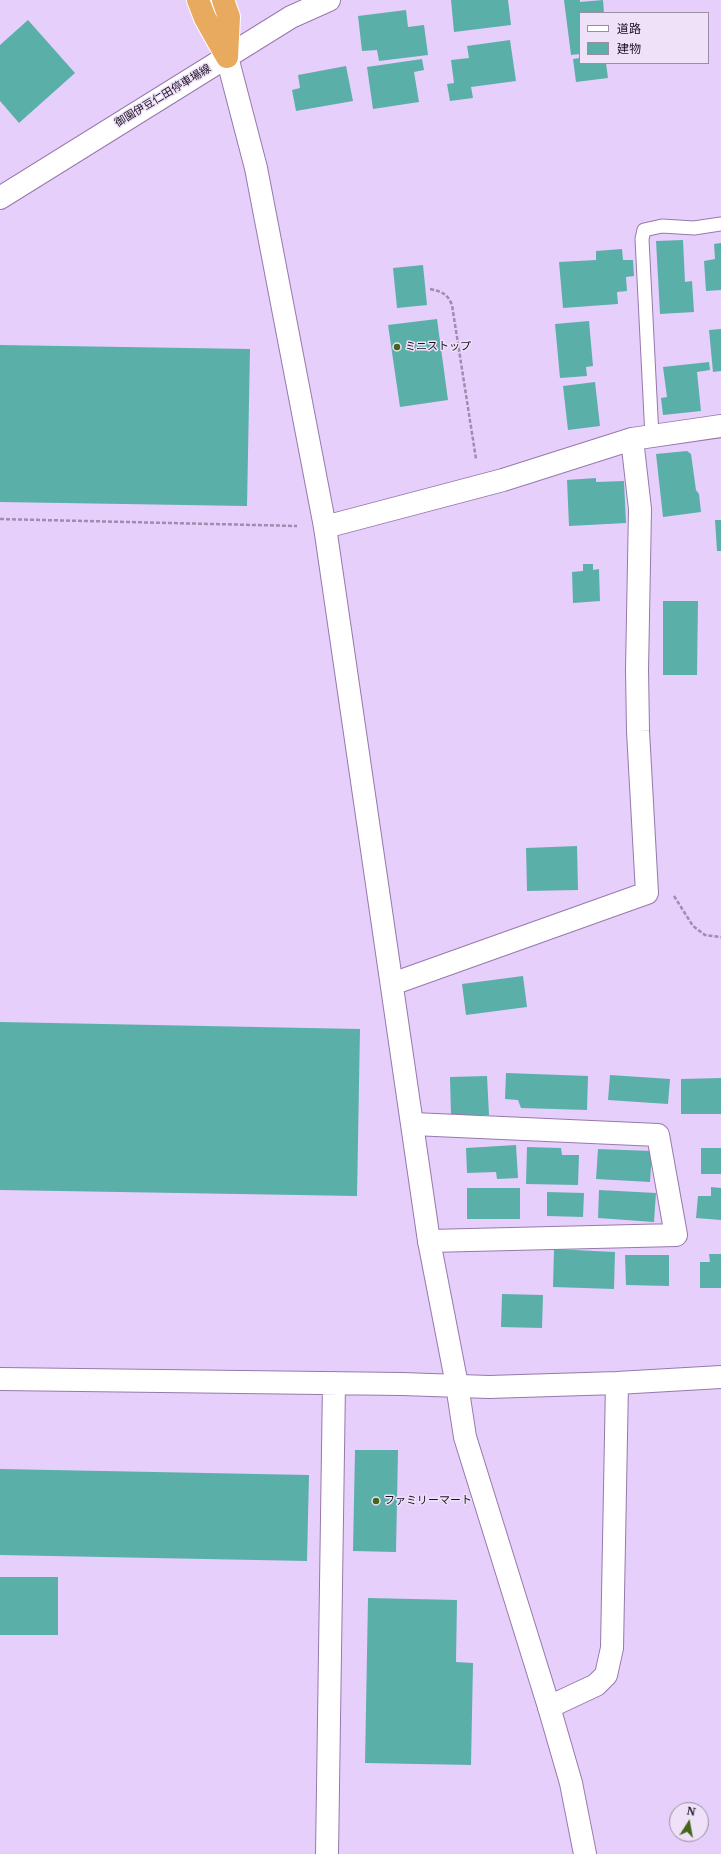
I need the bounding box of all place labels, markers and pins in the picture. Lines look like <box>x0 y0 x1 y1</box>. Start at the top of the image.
place label: ミニストップ <box>405 340 471 354</box>
marker: ミニストップ <box>392 342 402 352</box>
place label: ファミリーマート <box>384 1494 472 1508</box>
marker: ファミリーマート <box>371 1496 381 1506</box>

